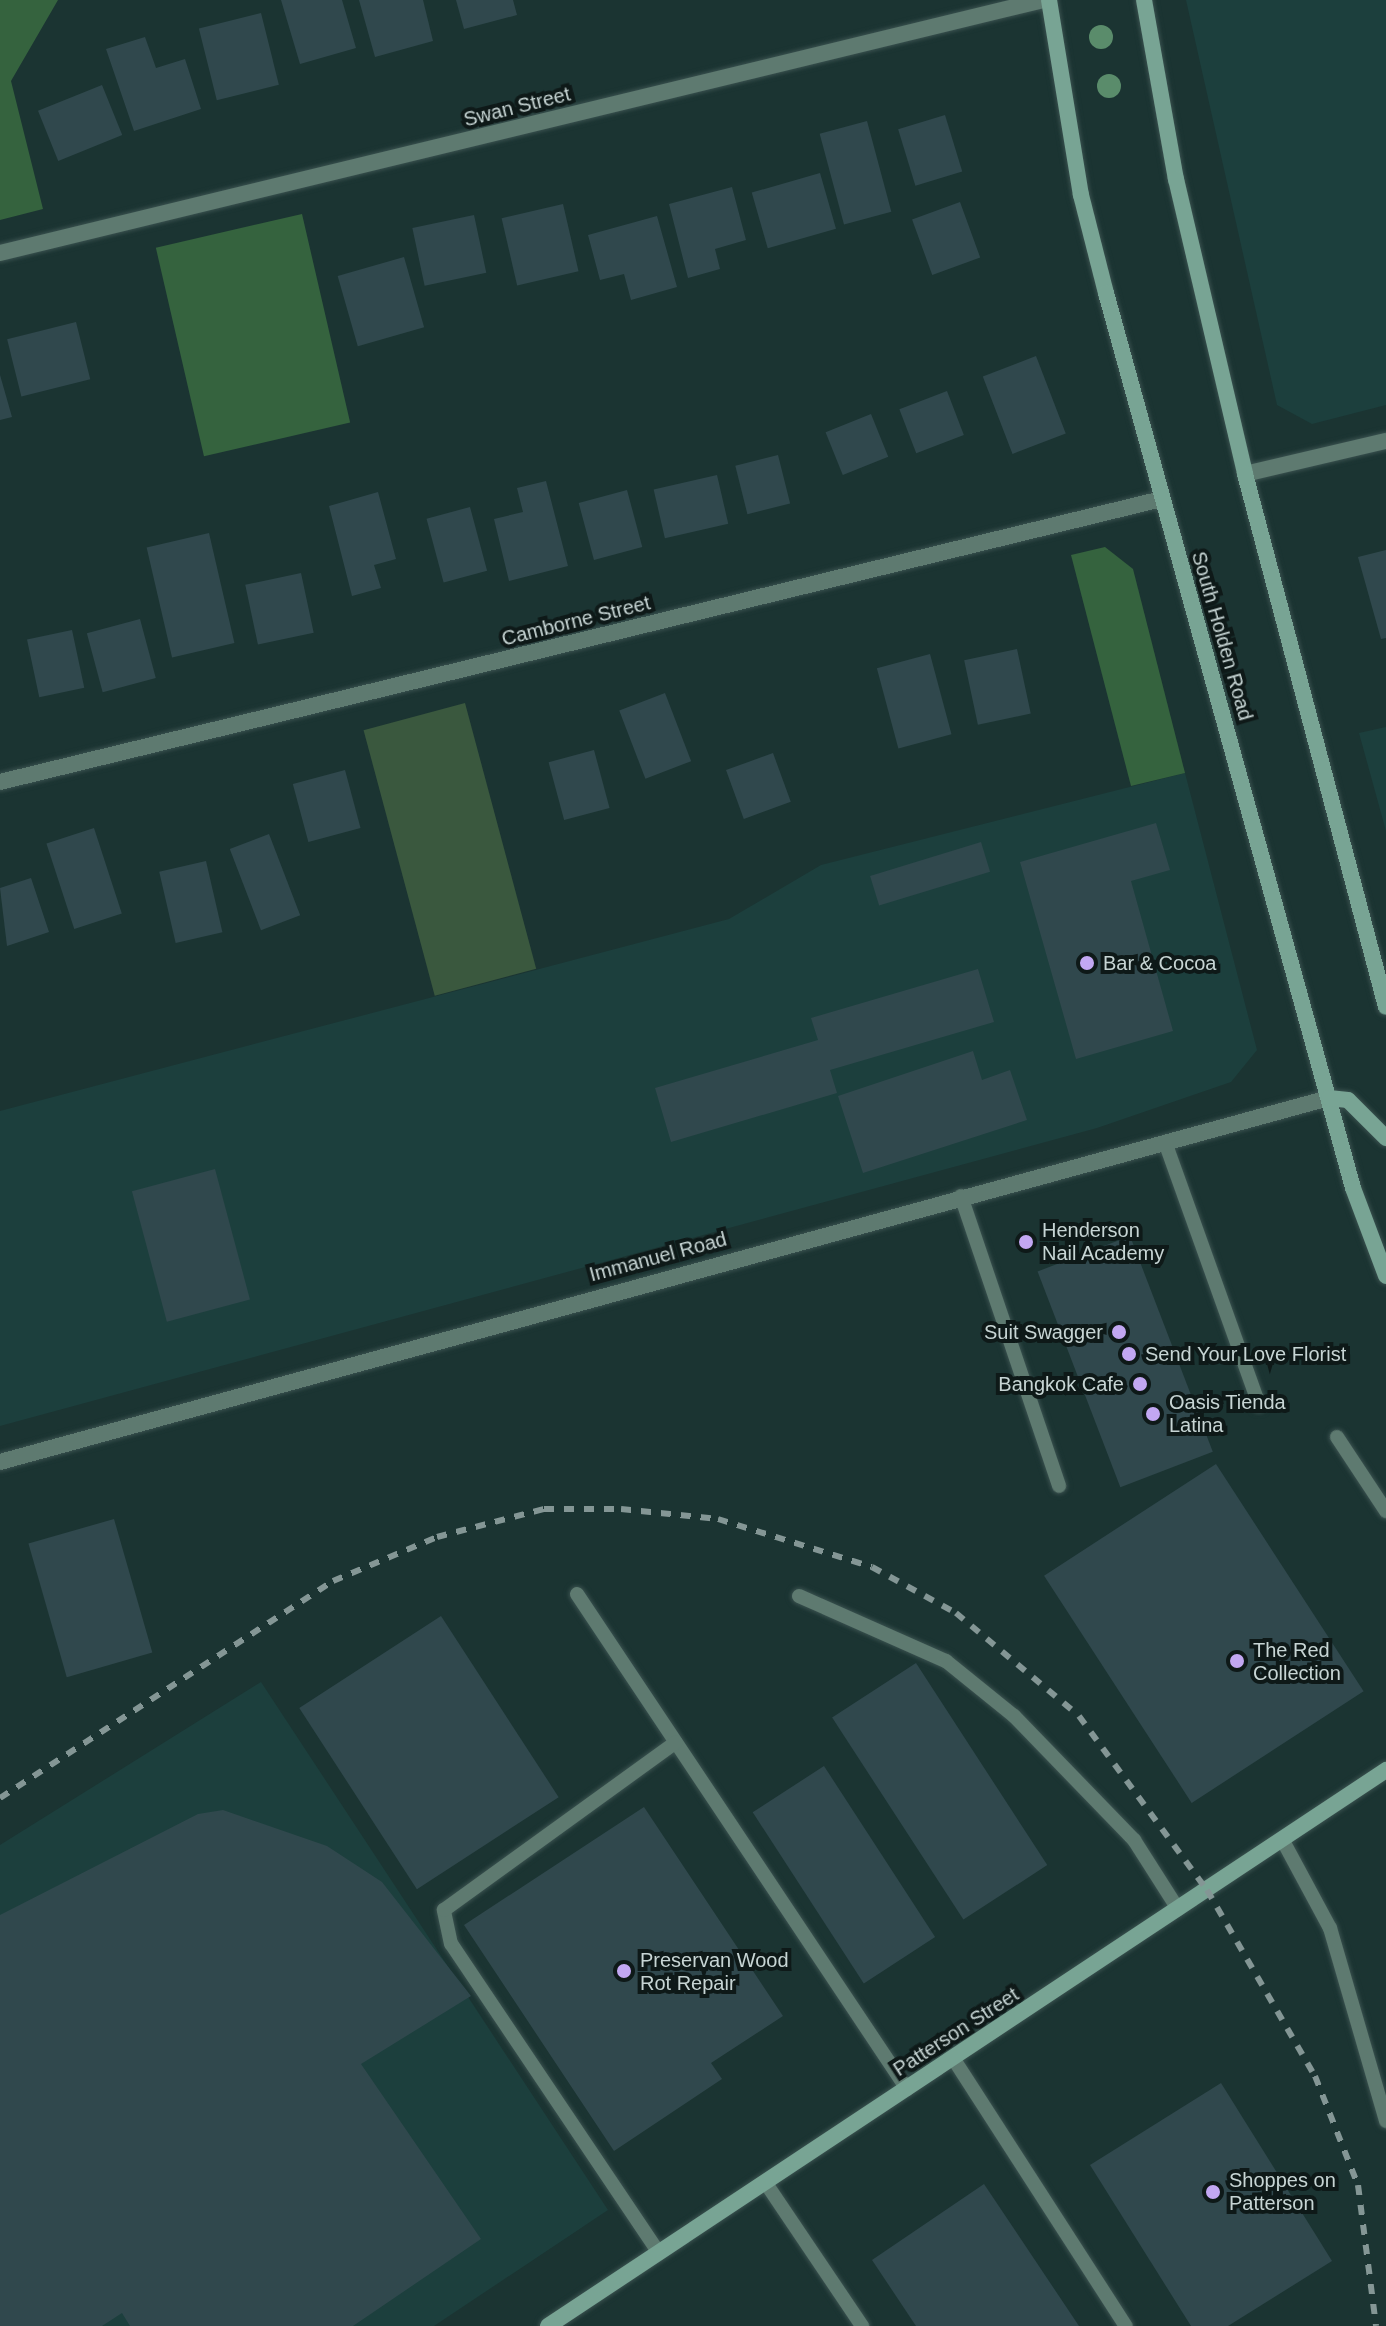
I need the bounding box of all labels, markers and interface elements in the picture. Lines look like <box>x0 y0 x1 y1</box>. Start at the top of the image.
street label: Swan Street <box>461 82 573 132</box>
street label: South Holden Road <box>1186 549 1258 723</box>
street label: Camborne Street <box>499 591 653 651</box>
place label: Bar & Cocoa <box>1103 951 1216 975</box>
marker: Bar & Cocoa <box>1078 954 1096 972</box>
place label: Henderson Nail Academy <box>1042 1218 1165 1265</box>
street label: Immanuel Road <box>587 1227 729 1287</box>
marker: Henderson Nail Academy <box>1017 1233 1035 1251</box>
place label: Suit Swagger <box>984 1320 1103 1344</box>
marker: Suit Swagger <box>1110 1323 1128 1341</box>
place label: Send Your Love Florist <box>1145 1342 1347 1366</box>
marker: Send Your Love Florist <box>1120 1345 1138 1363</box>
place label: Bangkok Cafe <box>998 1372 1124 1396</box>
marker: Bangkok Cafe <box>1131 1375 1149 1393</box>
place label: Oasis Tienda Latina <box>1169 1390 1286 1437</box>
marker: Oasis Tienda Latina <box>1144 1405 1162 1423</box>
place label: The Red Collection <box>1253 1638 1341 1685</box>
marker: The Red Collection <box>1228 1652 1246 1670</box>
place label: Preservan Wood Rot Repair <box>640 1948 789 1995</box>
marker: Preservan Wood Rot Repair <box>615 1962 633 1980</box>
street label: Patterson Street <box>889 1983 1023 2081</box>
place label: Shoppes on Patterson <box>1229 2168 1336 2215</box>
marker: Shoppes on Patterson <box>1204 2183 1222 2201</box>

